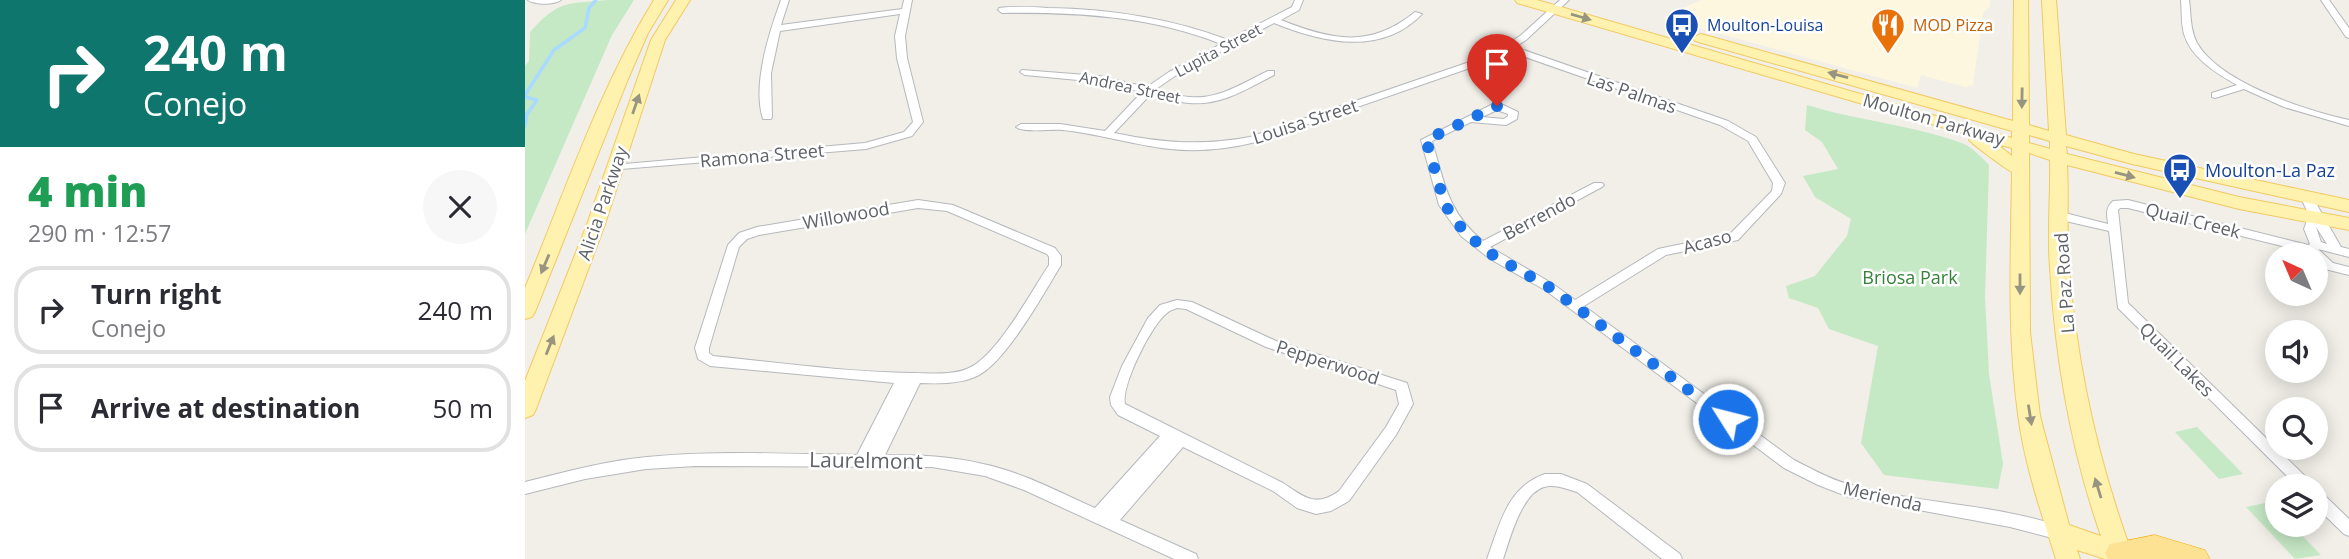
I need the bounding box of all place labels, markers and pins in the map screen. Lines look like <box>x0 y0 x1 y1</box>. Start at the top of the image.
bus stop icon: Moulton-Louisa <box>1663 6 1701 55</box>
restaurant icon: MOD Pizza <box>1869 6 1907 55</box>
place label: Moulton-Louisa <box>1707 14 1824 36</box>
place label: MOD Pizza <box>1913 14 1993 36</box>
pin <box>1467 34 1527 106</box>
bus stop icon: Moulton-La Paz <box>2161 151 2199 200</box>
place label: Moulton-La Paz <box>2205 158 2335 182</box>

